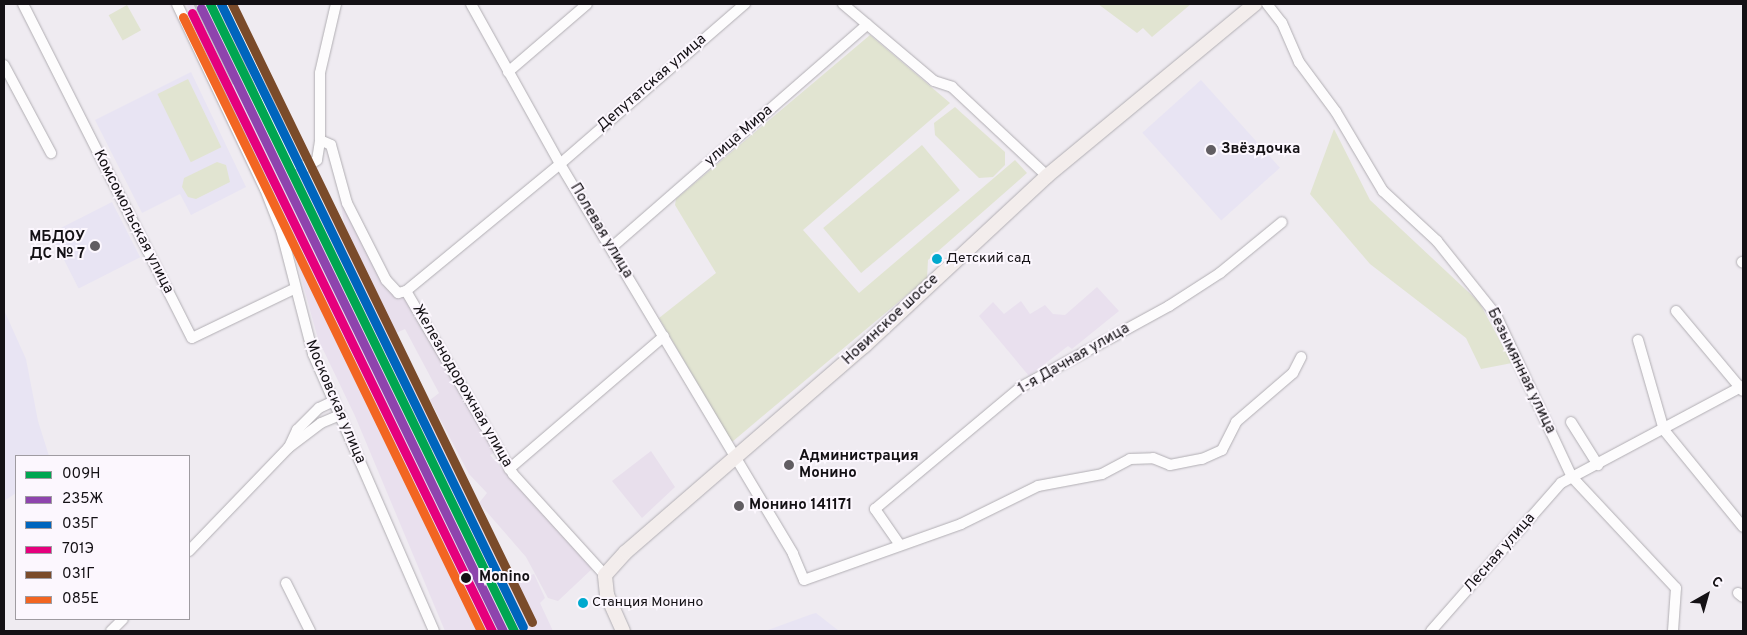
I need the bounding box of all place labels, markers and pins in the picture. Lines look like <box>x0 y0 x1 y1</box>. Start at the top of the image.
place label: Звёздочка <box>1221 141 1300 159</box>
marker: Звёздочка <box>1205 144 1217 156</box>
place label: МБДОУ ДС № 7 <box>29 228 85 263</box>
marker: МБДОУ ДС № 7 <box>89 240 101 252</box>
place label: Детский сад <box>946 251 1031 267</box>
marker: Детский сад <box>932 254 942 264</box>
place label: Администрация Монино <box>799 447 919 482</box>
marker: Администрация Монино <box>783 459 795 471</box>
place label: Монино 141171 <box>749 497 852 515</box>
marker: Монино 141171 <box>733 500 745 512</box>
marker: Monino <box>457 569 475 587</box>
place label: Monino <box>479 569 530 587</box>
place label: Станция Монино <box>592 595 703 611</box>
marker: Станция Монино <box>578 598 588 608</box>

